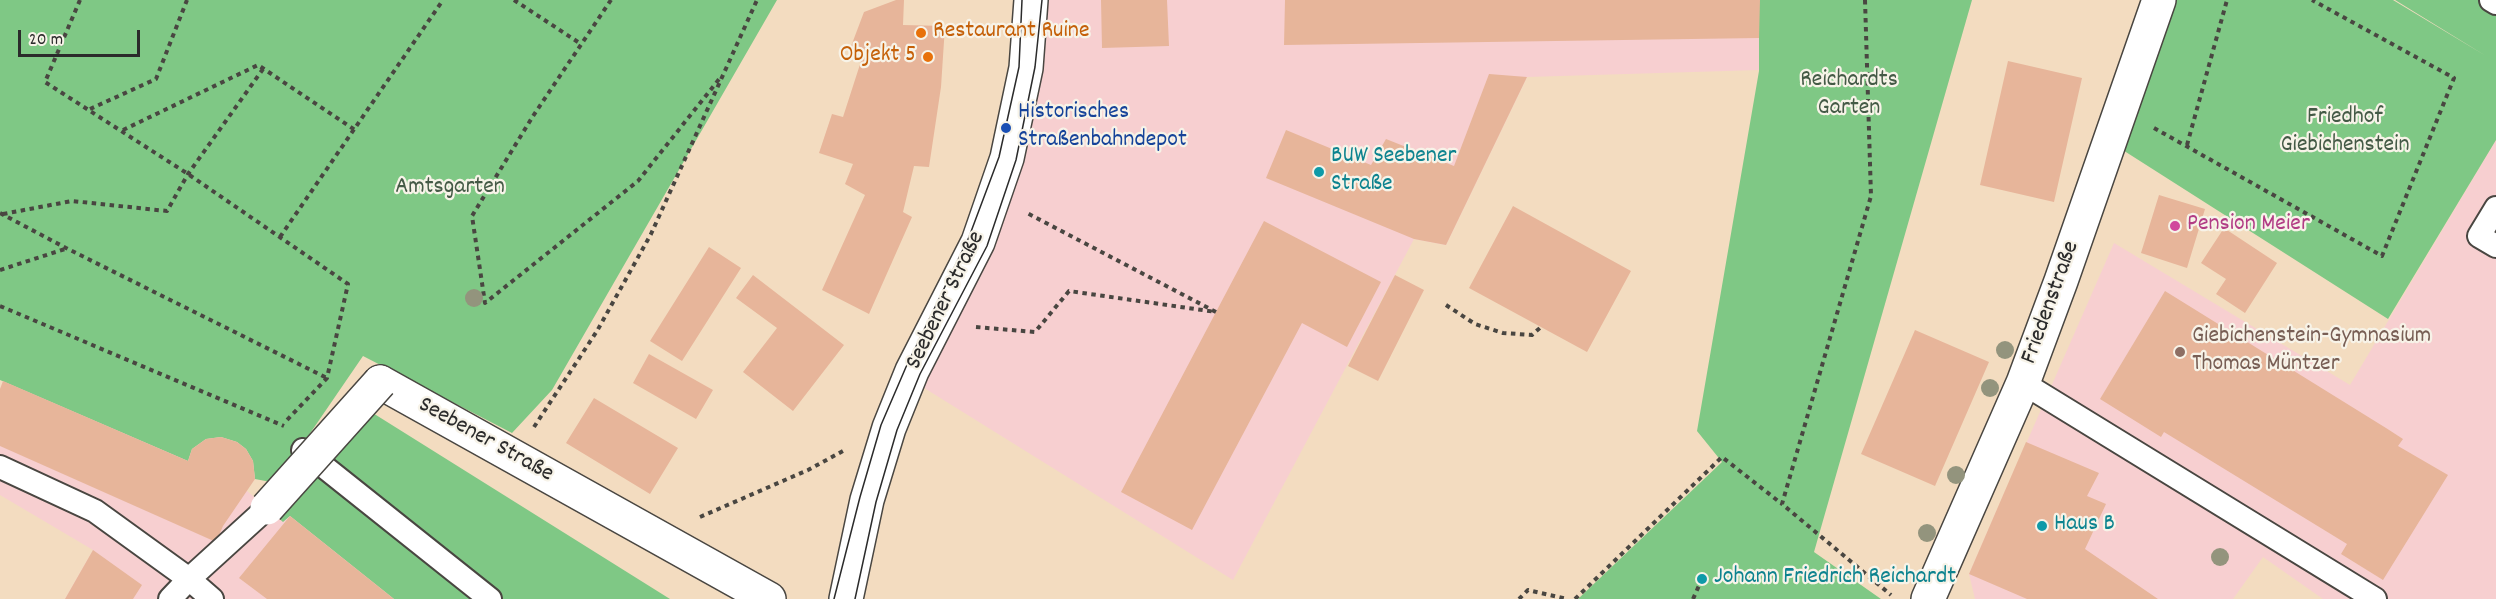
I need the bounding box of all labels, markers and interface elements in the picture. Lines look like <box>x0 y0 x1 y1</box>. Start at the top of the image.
scale bar <box>21 18 142 56</box>
place label: Restaurant Ruine <box>933 19 1089 47</box>
marker: Restaurant Ruine <box>914 26 928 40</box>
text: 20 m <box>29 28 63 53</box>
place label: Objekt 5 <box>840 43 916 71</box>
marker: Objekt 5 <box>921 50 935 64</box>
park label: Reichardts Garten <box>1800 68 1898 124</box>
place label: Historisches Straßenbahndepot <box>1018 100 1187 156</box>
park label: Friedhof Giebichenstein <box>2280 105 2410 161</box>
marker: Historisches Straßenbahndepot <box>999 121 1013 135</box>
place label: BUW Seebener Straße <box>1331 144 1456 200</box>
marker: BUW Seebener Straße <box>1312 165 1326 179</box>
park label: Amtsgarten <box>395 175 505 203</box>
place label: Pension Meier <box>2187 212 2310 240</box>
marker: Pension Meier <box>2168 219 2182 233</box>
street label: Seebener Straße <box>901 227 993 375</box>
street label: Friedenstraße <box>2016 238 2088 368</box>
place label: Giebichenstein-Gymnasium Thomas Müntzer <box>2192 324 2431 380</box>
marker: Giebichenstein-Gymnasium Thomas Müntzer <box>2173 345 2187 359</box>
street label: Seebener Straße <box>412 392 558 490</box>
place label: Haus B <box>2054 512 2115 540</box>
marker: Haus B <box>2035 519 2049 533</box>
place label: Johann Friedrich Reichardt <box>1714 565 1956 593</box>
marker: Johann Friedrich Reichardt <box>1695 572 1709 586</box>

